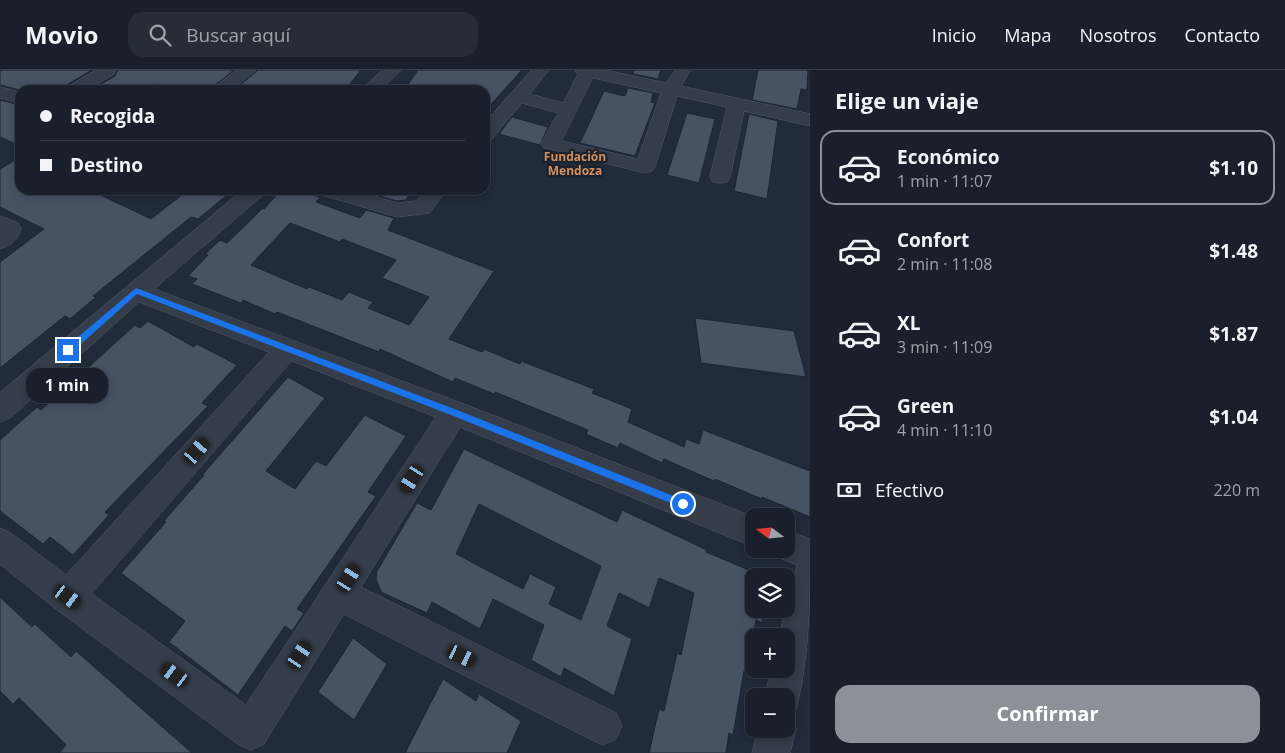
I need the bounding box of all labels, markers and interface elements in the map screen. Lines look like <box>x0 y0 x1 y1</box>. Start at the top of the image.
search box <box>128 12 478 57</box>
text: Movio <box>25 18 98 51</box>
icon: search <box>146 21 174 49</box>
text: Buscar aquí <box>186 22 290 48</box>
text: Inicio <box>932 23 976 47</box>
text: Mapa <box>1004 23 1052 47</box>
text: Nosotros <box>1080 23 1157 47</box>
text: Contacto <box>1185 23 1260 47</box>
text: Elige un viaje <box>835 85 979 115</box>
text: Recogida <box>70 103 155 129</box>
text: Económico <box>897 144 999 170</box>
icon: car <box>837 145 882 190</box>
district label: Fundación Mendoza <box>544 148 606 179</box>
text: Destino <box>70 152 143 178</box>
text: $1.10 <box>1209 155 1258 181</box>
text: 1 min · 11:07 <box>897 170 992 192</box>
text: Confort <box>897 227 969 253</box>
icon: car <box>837 228 882 273</box>
text: $1.48 <box>1209 238 1258 264</box>
text: 2 min · 11:08 <box>897 253 992 275</box>
text: XL <box>897 310 920 336</box>
icon: car <box>837 311 882 356</box>
text: $1.87 <box>1209 321 1258 347</box>
text: 3 min · 11:09 <box>897 336 992 358</box>
route end <box>57 339 79 361</box>
callout: 1 min <box>27 368 109 402</box>
text: 1 min <box>45 374 89 396</box>
text: Green <box>897 393 954 419</box>
icon: car <box>837 394 882 439</box>
text: $1.04 <box>1209 404 1258 430</box>
text: 4 min · 11:10 <box>897 419 992 441</box>
car <box>181 435 212 467</box>
car <box>397 462 426 496</box>
icon: cash <box>835 476 863 504</box>
text: Efectivo <box>875 477 944 503</box>
text: 220 m <box>1214 479 1260 501</box>
route start <box>672 493 694 515</box>
north arrow <box>745 508 795 558</box>
map controls <box>745 508 795 738</box>
car <box>334 561 363 595</box>
button: layers <box>745 568 795 618</box>
car <box>51 582 84 612</box>
button: + <box>745 628 795 678</box>
car <box>285 638 314 672</box>
car <box>445 643 478 669</box>
car <box>158 660 191 690</box>
button: Confirmar <box>835 685 1260 743</box>
button: − <box>745 688 795 738</box>

